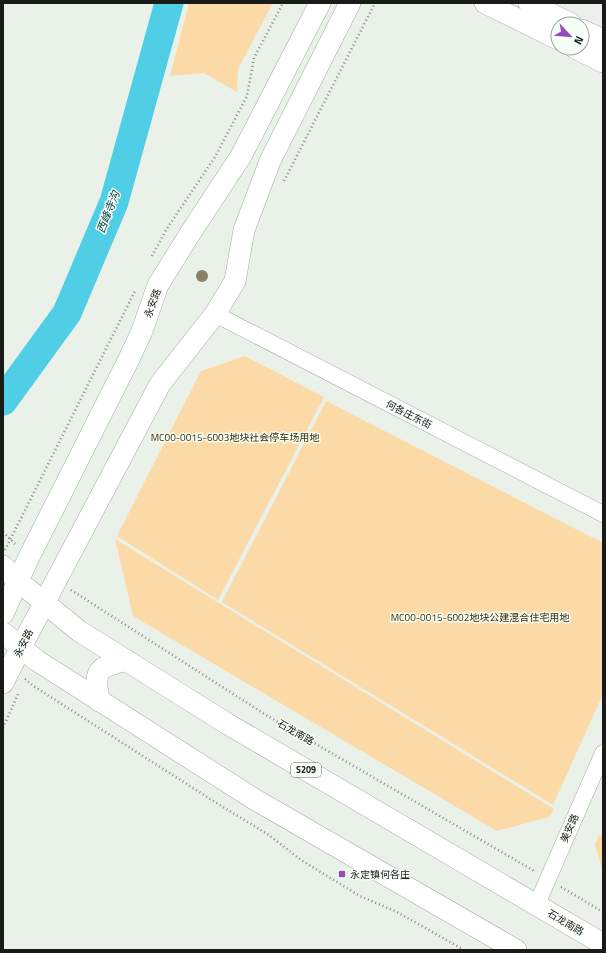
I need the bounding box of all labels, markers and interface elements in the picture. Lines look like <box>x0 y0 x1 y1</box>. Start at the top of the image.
north arrow <box>550 16 590 56</box>
text: N <box>570 33 588 47</box>
water label: 西峰寺沟 <box>93 188 124 235</box>
street label: 永安路 <box>140 287 165 320</box>
street label: 何各庄东街 <box>383 396 434 432</box>
park label: MC00-0015-6003地块社会停车场用地 <box>151 430 320 445</box>
park label: MC00-0015-6002地块公建混合住宅用地 <box>391 610 570 625</box>
street label: 永安路 <box>10 626 37 660</box>
street label: 石龙南路 <box>275 716 317 749</box>
road number: S209 <box>291 763 321 777</box>
street label: 美安路 <box>557 811 582 845</box>
place label: 永定镇何各庄 <box>350 867 410 882</box>
marker: 永定镇何各庄 <box>337 869 347 879</box>
street label: 石龙南路 <box>545 906 587 939</box>

